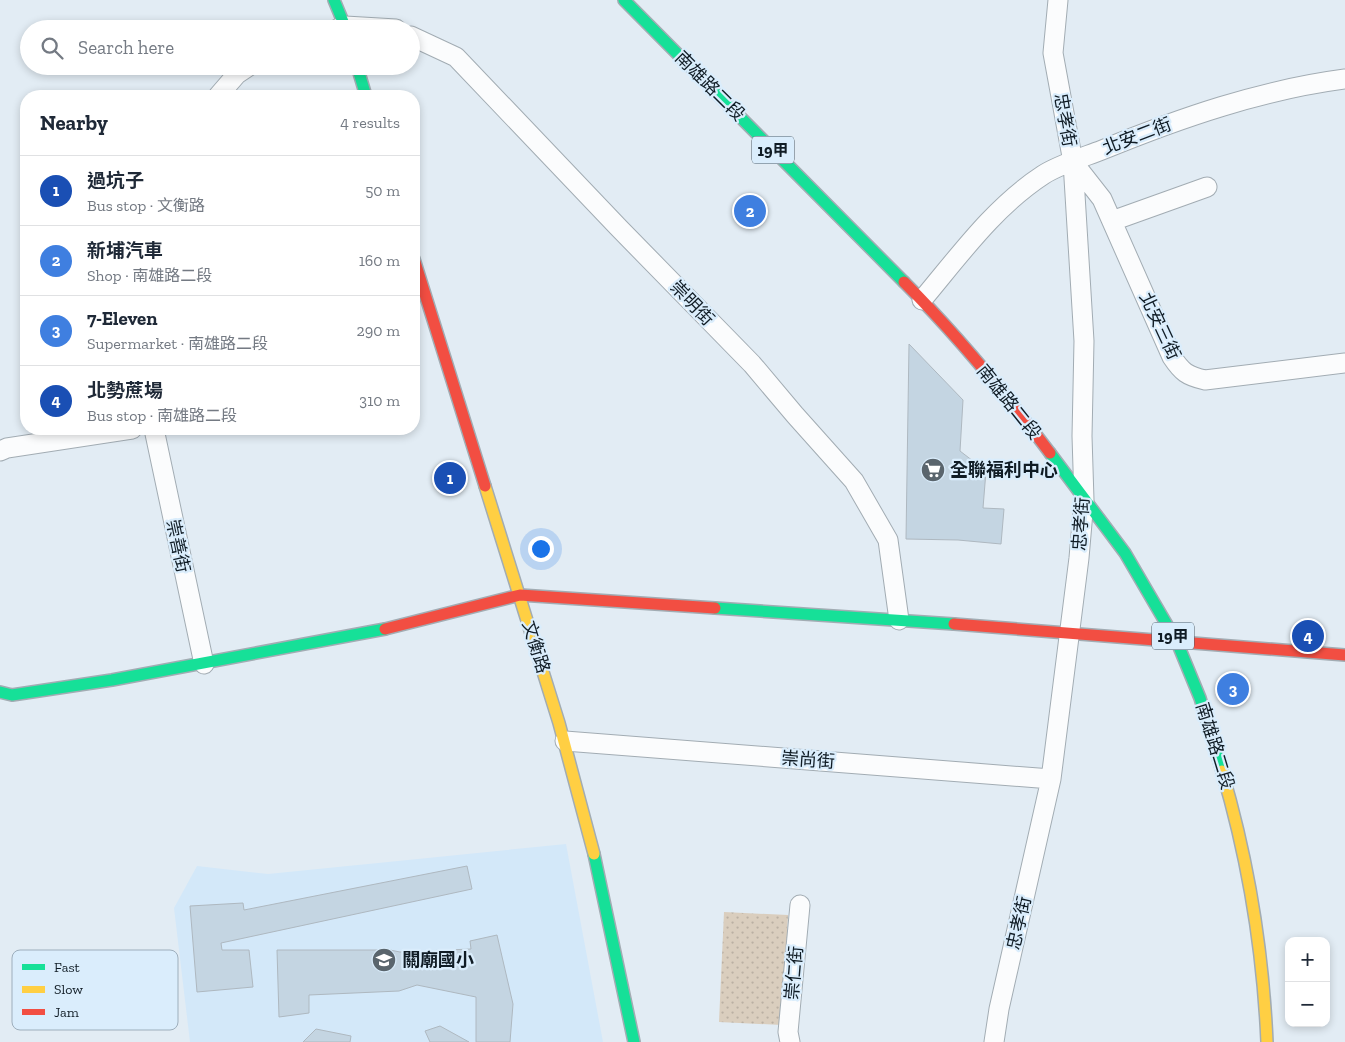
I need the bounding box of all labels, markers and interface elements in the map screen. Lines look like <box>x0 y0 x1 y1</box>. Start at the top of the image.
search box <box>20 20 420 75</box>
icon: search <box>38 34 66 62</box>
text: Search here <box>78 36 174 59</box>
street label: 南雄路二段 <box>670 46 750 126</box>
street label: 忠孝街 <box>1049 92 1081 148</box>
text: Nearby <box>40 110 108 135</box>
text: 4 results <box>340 113 400 132</box>
street label: 北安二街 <box>1099 113 1175 159</box>
road number: 19甲 <box>752 136 794 164</box>
text: 過坑子 <box>87 169 144 192</box>
text: 1 <box>53 181 59 200</box>
text: 50 m <box>365 181 400 200</box>
pin: 2 <box>734 192 766 230</box>
text: Bus stop · 文衡路 <box>87 196 205 215</box>
text: 新埔汽車 <box>87 239 163 262</box>
text: 2 <box>52 251 60 270</box>
text: 160 m <box>359 251 400 270</box>
text: Shop · 南雄路二段 <box>87 266 212 285</box>
street label: 崇明街 <box>665 276 719 330</box>
street label: 北安三街 <box>1135 289 1185 363</box>
text: 7-Eleven <box>87 307 158 330</box>
text: 3 <box>52 321 60 340</box>
text: 290 m <box>357 321 400 340</box>
text: Supermarket · 南雄路二段 <box>87 334 268 353</box>
street label: 南雄路二段 <box>972 360 1046 444</box>
text: 北勢蔗場 <box>87 379 163 402</box>
text: 4 <box>51 391 61 410</box>
text: 310 m <box>359 391 400 410</box>
text: Bus stop · 南雄路二段 <box>87 406 237 425</box>
supermarket icon: 全聯福利中心 <box>920 457 946 483</box>
pin: 1 <box>434 459 466 497</box>
place label: 全聯福利中心 <box>950 459 1058 481</box>
street label: 忠孝街 <box>1068 496 1094 552</box>
street label: 崇善街 <box>162 517 194 575</box>
your location <box>528 536 554 562</box>
pin: 4 <box>1292 617 1324 655</box>
street label: 文衡路 <box>518 618 554 676</box>
road number: 19甲 <box>1152 622 1194 650</box>
pin: 3 <box>1217 670 1249 708</box>
street label: 南雄路二段 <box>1191 700 1239 792</box>
street label: 崇尚街 <box>780 747 836 773</box>
street label: 忠孝街 <box>1002 894 1036 952</box>
map controls <box>1285 937 1330 1027</box>
button: + <box>1285 937 1330 982</box>
street label: 崇仁街 <box>781 945 807 1001</box>
school or university icon: 關廟國小 <box>371 947 397 973</box>
place label: 關廟國小 <box>402 949 474 971</box>
legend <box>12 950 178 1030</box>
text: Fast <box>54 959 81 976</box>
text: Slow <box>54 981 83 998</box>
button: − <box>1285 982 1330 1027</box>
text: Jam <box>54 1004 79 1021</box>

